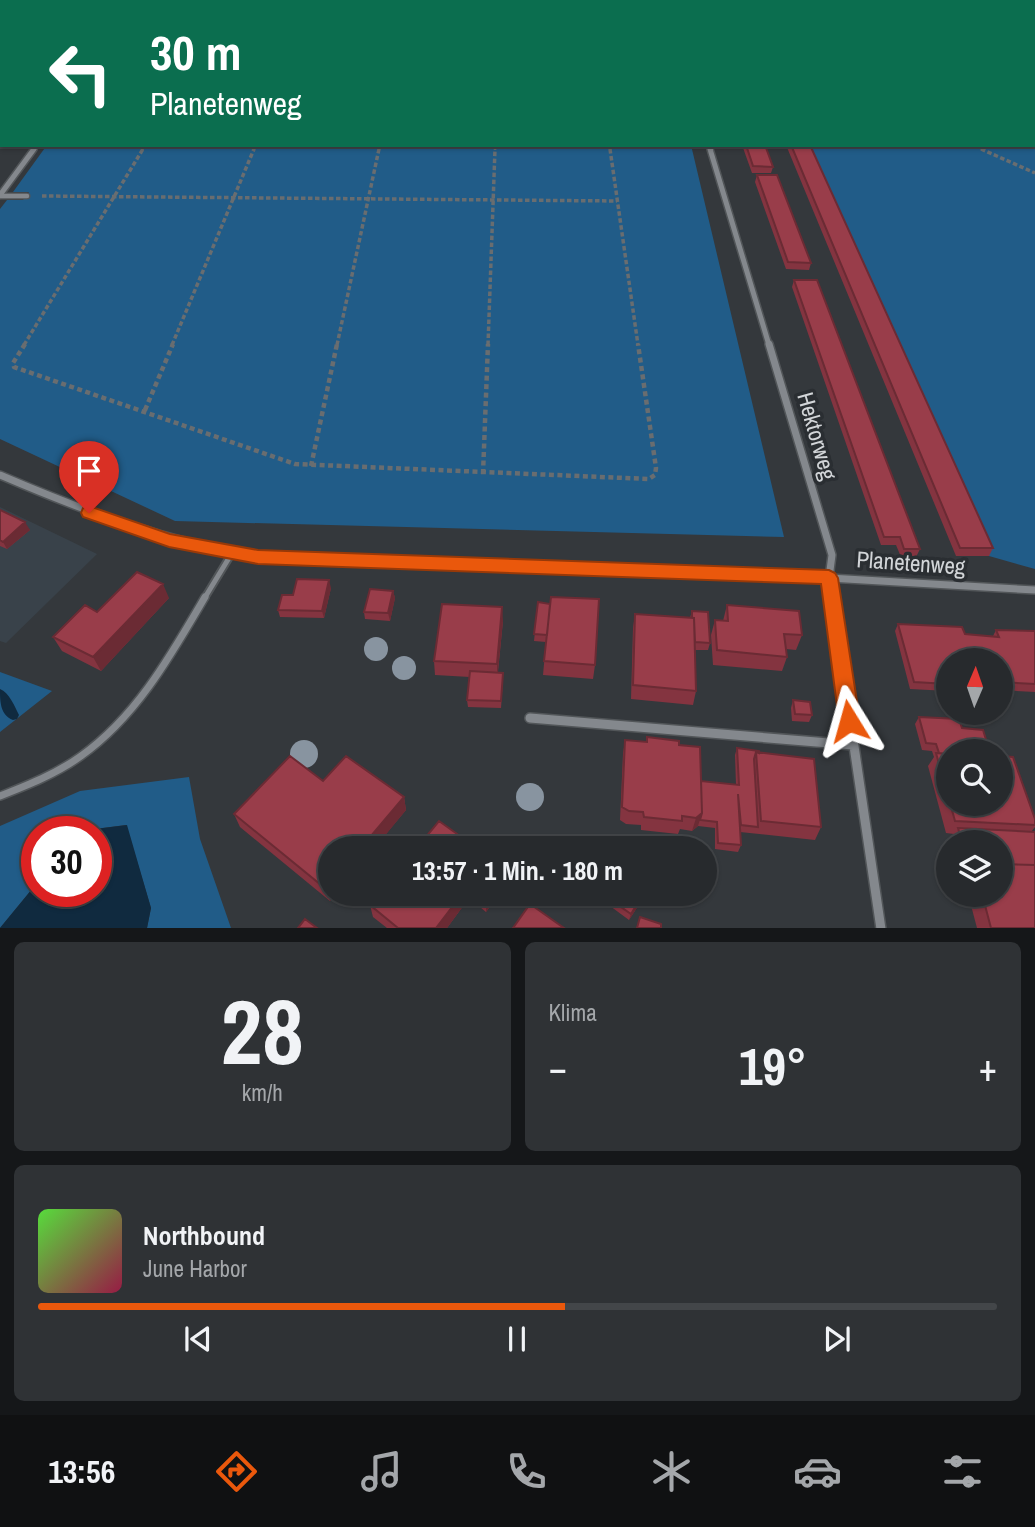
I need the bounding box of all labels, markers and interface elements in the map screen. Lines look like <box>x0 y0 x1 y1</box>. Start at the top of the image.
text: 30 m <box>150 19 242 85</box>
icon: left <box>35 28 126 119</box>
text: Planetenweg <box>150 82 302 125</box>
street label: Hektorweg <box>790 388 845 484</box>
pin <box>59 441 119 513</box>
icon: arrive <box>70 452 108 490</box>
street label: Planetenweg <box>856 543 967 582</box>
north arrow <box>936 648 1013 724</box>
map controls <box>936 648 1013 907</box>
position arrow <box>812 684 886 758</box>
button: search <box>936 739 1013 816</box>
speed limit sign: 30 <box>21 816 112 907</box>
button: layers <box>936 830 1013 907</box>
text: 13:57 · 1 Min. · 180 m <box>412 853 623 888</box>
text: 28 <box>221 970 304 1092</box>
text: Klima <box>549 997 597 1028</box>
text: 19° <box>739 1031 807 1101</box>
text: − <box>549 1042 567 1093</box>
text: + <box>979 1042 997 1093</box>
text: km/h <box>242 1077 283 1108</box>
text: Northbound <box>143 1218 265 1253</box>
text: June Harbor <box>143 1253 247 1284</box>
icon: previous <box>179 1320 217 1358</box>
icon: pause <box>498 1320 536 1358</box>
icon: next <box>818 1320 856 1358</box>
icon: directions <box>212 1447 261 1496</box>
icon: music <box>357 1447 406 1496</box>
icon: phone <box>502 1447 551 1496</box>
icon: climate <box>647 1447 696 1496</box>
icon: car <box>793 1447 842 1496</box>
icon: filters <box>938 1447 987 1496</box>
text: 13:56 <box>48 1450 115 1493</box>

